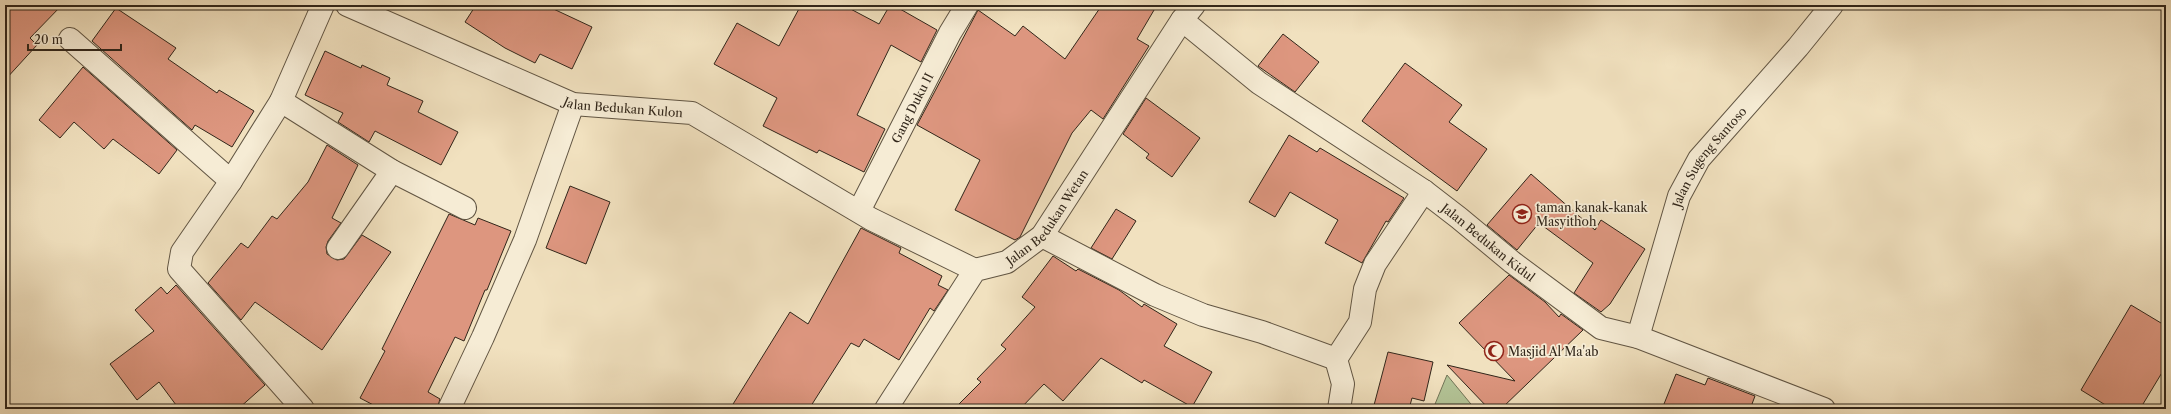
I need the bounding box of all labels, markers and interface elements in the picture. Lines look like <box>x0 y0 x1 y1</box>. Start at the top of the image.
scale bar <box>28 26 121 52</box>
text: 20 m <box>34 32 63 47</box>
street label: Gang Duku II <box>888 70 936 145</box>
street label: Jalan Bedukan Kulon <box>559 92 684 120</box>
street label: Jalan Sugeng Santoso <box>1668 103 1749 211</box>
street label: Jalan Bedukan Wetan <box>1001 166 1091 269</box>
street label: Jalan Bedukan Kidul <box>1437 199 1539 284</box>
place label: taman kanak-kanak Masyithoh <box>1536 200 1648 229</box>
school or university icon: taman kanak-kanak Masyithoh <box>1511 203 1533 225</box>
mosque icon: Masjid Al Ma'ab <box>1483 340 1505 362</box>
place label: Masjid Al Ma'ab <box>1508 344 1599 359</box>

